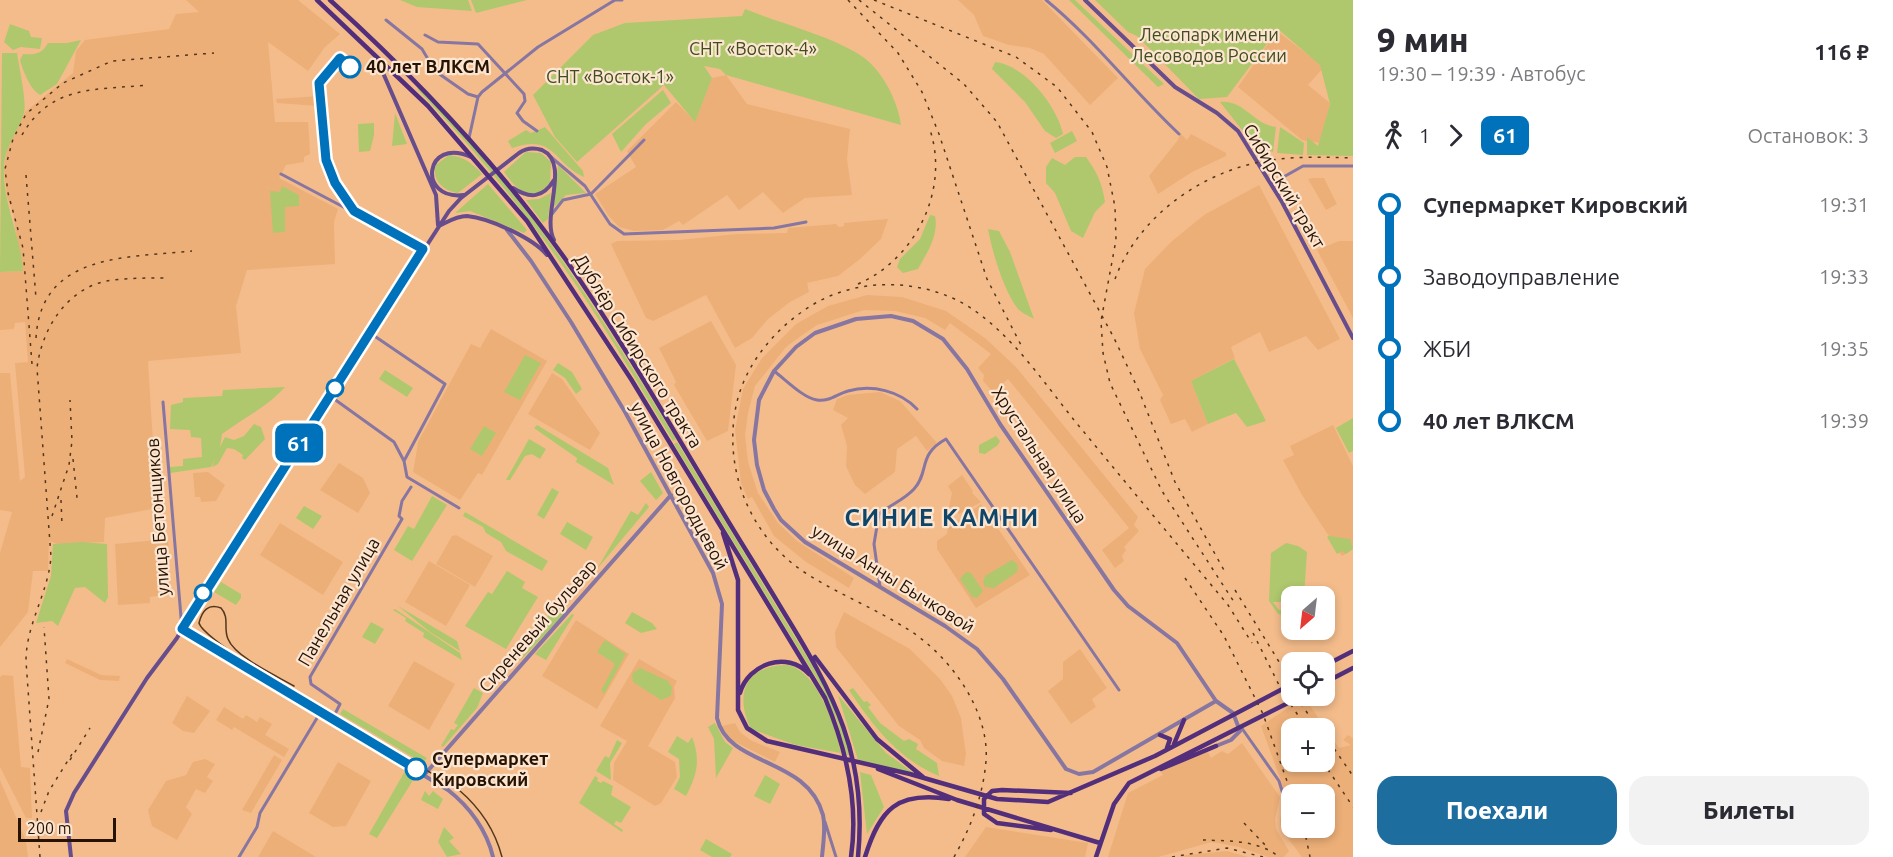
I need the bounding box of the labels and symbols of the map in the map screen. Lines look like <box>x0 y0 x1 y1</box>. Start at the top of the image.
park label: Лесопарк имени Лесоводов России <box>1131 24 1287 65</box>
park label: СНТ «Восток-4» <box>689 38 817 58</box>
marker: 40 лет ВЛКСМ <box>339 56 361 78</box>
place label: 40 лет ВЛКСМ <box>366 56 490 76</box>
park label: СНТ «Восток-1» <box>546 66 674 86</box>
street label: Сибирский тракт <box>1240 120 1330 251</box>
street label: Дублёр Сибирского тракта <box>571 250 707 451</box>
unlabelled marker <box>326 379 344 397</box>
street label: Хрустальная улица <box>988 382 1091 527</box>
street label: улица Новгородцевой <box>627 398 733 573</box>
line badge: 61 <box>272 424 326 462</box>
street label: улица Бетонщиков <box>142 437 172 597</box>
district label: СИНИЕ КАМНИ <box>844 504 1040 531</box>
street label: улица Анны Бычковой <box>808 520 979 636</box>
street label: Панельная улица <box>293 534 383 669</box>
street label: Сиреневый бульвар <box>474 555 600 696</box>
unlabelled marker <box>194 584 212 602</box>
north arrow <box>1281 586 1335 640</box>
place label: Супермаркет Кировский <box>432 748 548 789</box>
marker: Супермаркет Кировский <box>405 758 427 780</box>
scale bar <box>18 815 116 842</box>

